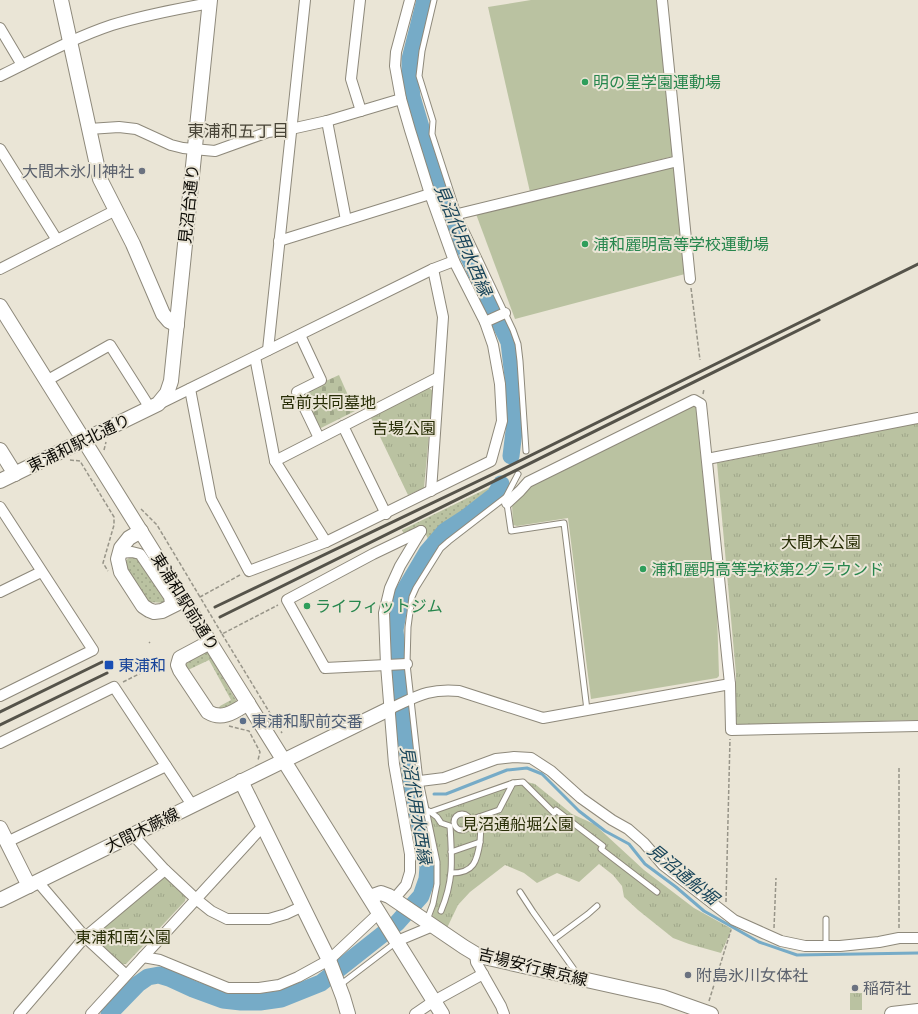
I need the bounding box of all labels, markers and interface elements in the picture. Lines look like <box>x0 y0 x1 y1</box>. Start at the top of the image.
place label: 明の星学園運動場 <box>593 71 721 94</box>
marker: 明の星学園運動場 <box>580 77 590 87</box>
district label: 東浦和五丁目 <box>187 119 289 143</box>
place label: 大間木氷川神社 <box>22 160 134 183</box>
street label: 見沼台通り <box>173 163 205 245</box>
marker: 大間木氷川神社 <box>137 166 147 176</box>
water label: 見沼代用水西縁 <box>429 181 498 301</box>
place label: 浦和麗明高等学校運動場 <box>593 233 769 256</box>
marker: 浦和麗明高等学校運動場 <box>580 239 590 249</box>
park label: 宮前共同墓地 <box>280 391 376 414</box>
street label: 東浦和駅北通り <box>24 408 134 478</box>
park label: 吉場公園 <box>372 417 436 440</box>
park label: 大間木公園 <box>781 531 861 554</box>
street label: 東浦和駅前通り <box>146 548 224 656</box>
place label: 浦和麗明高等学校第2グラウンド <box>651 558 884 581</box>
marker: 浦和麗明高等学校第2グラウンド <box>638 564 648 574</box>
place label: ライフィットジム <box>315 595 443 618</box>
marker: ライフィットジム <box>302 601 312 611</box>
place label: 東浦和 <box>118 654 166 677</box>
marker: 東浦和 <box>103 659 115 671</box>
place label: 東浦和駅前交番 <box>251 710 363 733</box>
marker: 東浦和駅前交番 <box>238 716 248 726</box>
water label: 見沼代用水西縁 <box>395 744 437 868</box>
street label: 大間木蕨線 <box>101 802 183 858</box>
park label: 見沼通船堀公園 <box>462 813 574 836</box>
water label: 見沼通船堀 <box>642 838 726 912</box>
park label: 東浦和南公園 <box>75 926 171 949</box>
street label: 吉場安行東京線 <box>476 942 590 992</box>
place label: 附島氷川女体社 <box>696 964 808 987</box>
marker: 附島氷川女体社 <box>683 970 693 980</box>
place label: 稲荷社 <box>863 977 911 1000</box>
marker: 稲荷社 <box>850 983 860 993</box>

